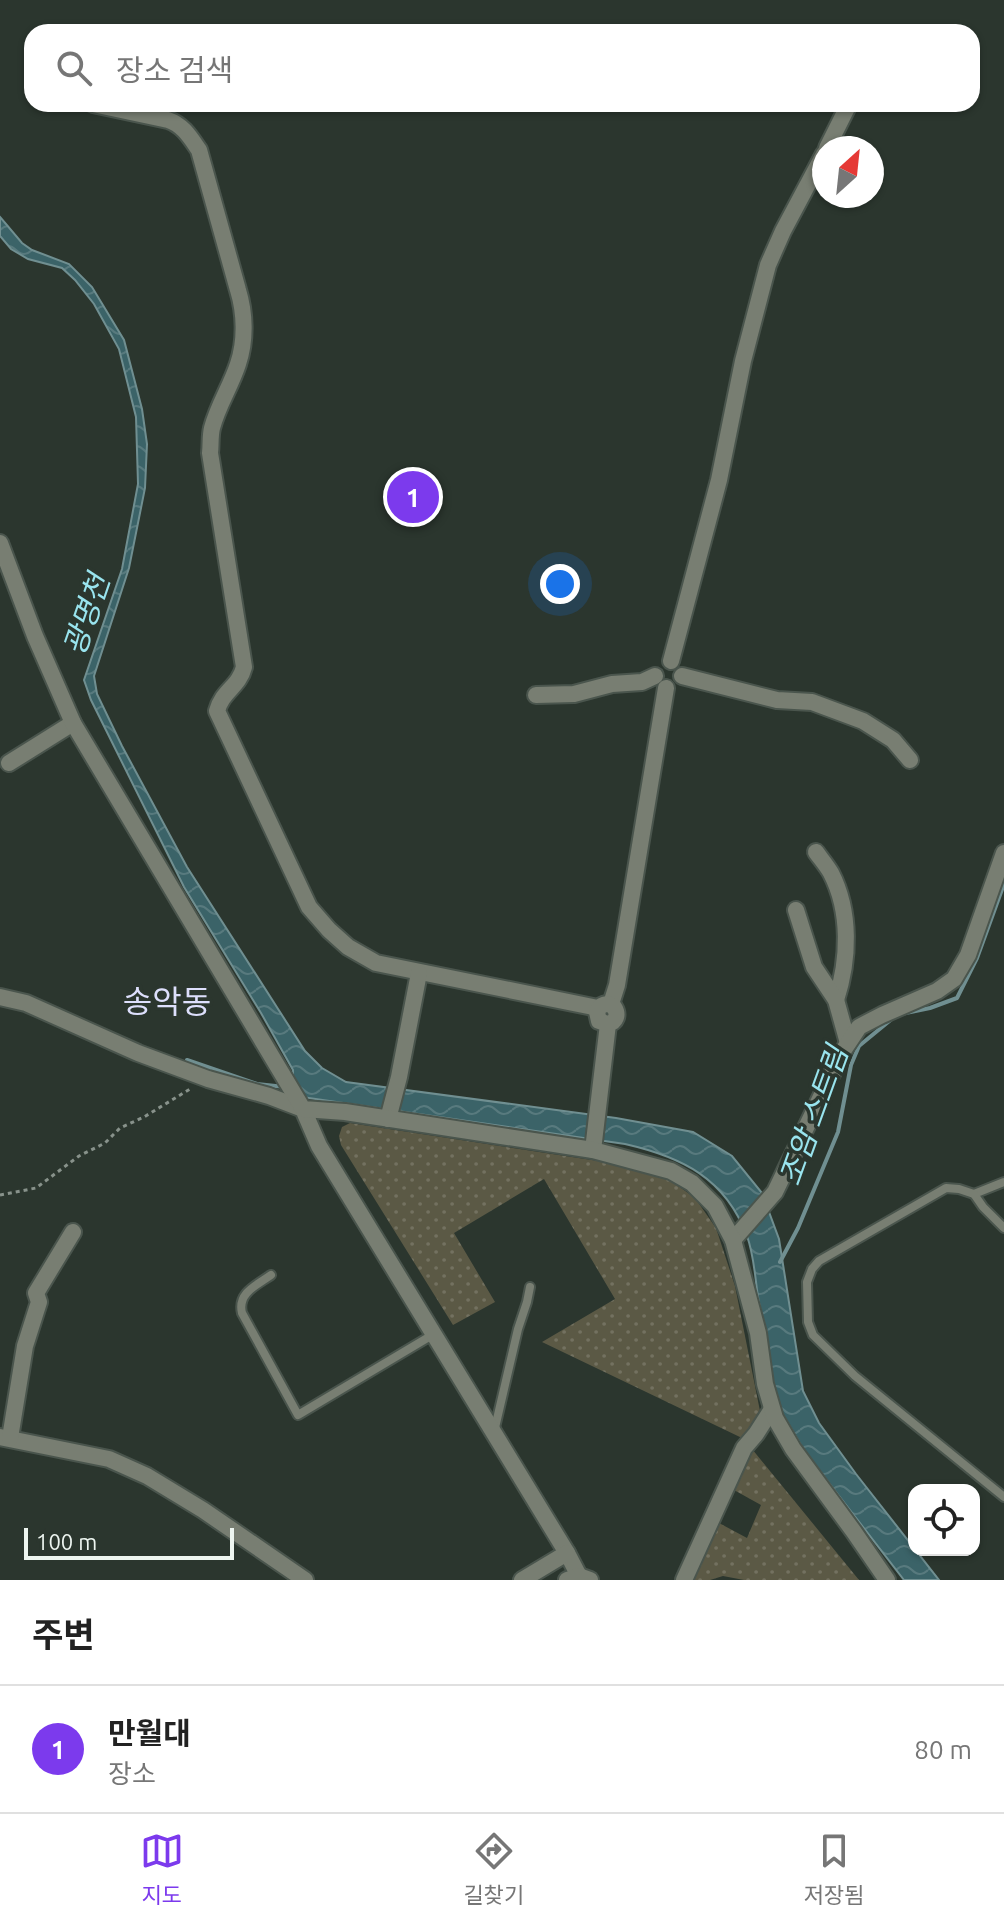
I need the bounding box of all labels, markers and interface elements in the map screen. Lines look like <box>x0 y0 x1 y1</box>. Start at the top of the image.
search box <box>24 24 980 112</box>
icon: search <box>52 46 96 90</box>
text: 장소 검색 <box>116 53 233 87</box>
north arrow <box>812 136 884 208</box>
pin: 1 <box>387 467 439 527</box>
your location <box>540 564 580 604</box>
water label: 광명천 <box>57 567 117 659</box>
district label: 송악동 <box>123 983 211 1019</box>
water label: 조암 스트림 <box>772 1039 855 1190</box>
map controls <box>908 1484 980 1556</box>
button: locate <box>908 1484 980 1556</box>
scale bar <box>24 1524 234 1560</box>
text: 100 m <box>36 1529 97 1554</box>
text: 주변 <box>32 1615 95 1653</box>
text: 만월대 <box>108 1716 191 1750</box>
text: 1 <box>51 1735 65 1764</box>
text: 80 m <box>914 1735 972 1764</box>
text: 장소 <box>108 1759 156 1788</box>
tab: 지도 <box>140 1829 184 1909</box>
tab: 길찾기 <box>463 1829 524 1909</box>
tab: 저장됨 <box>803 1829 864 1909</box>

